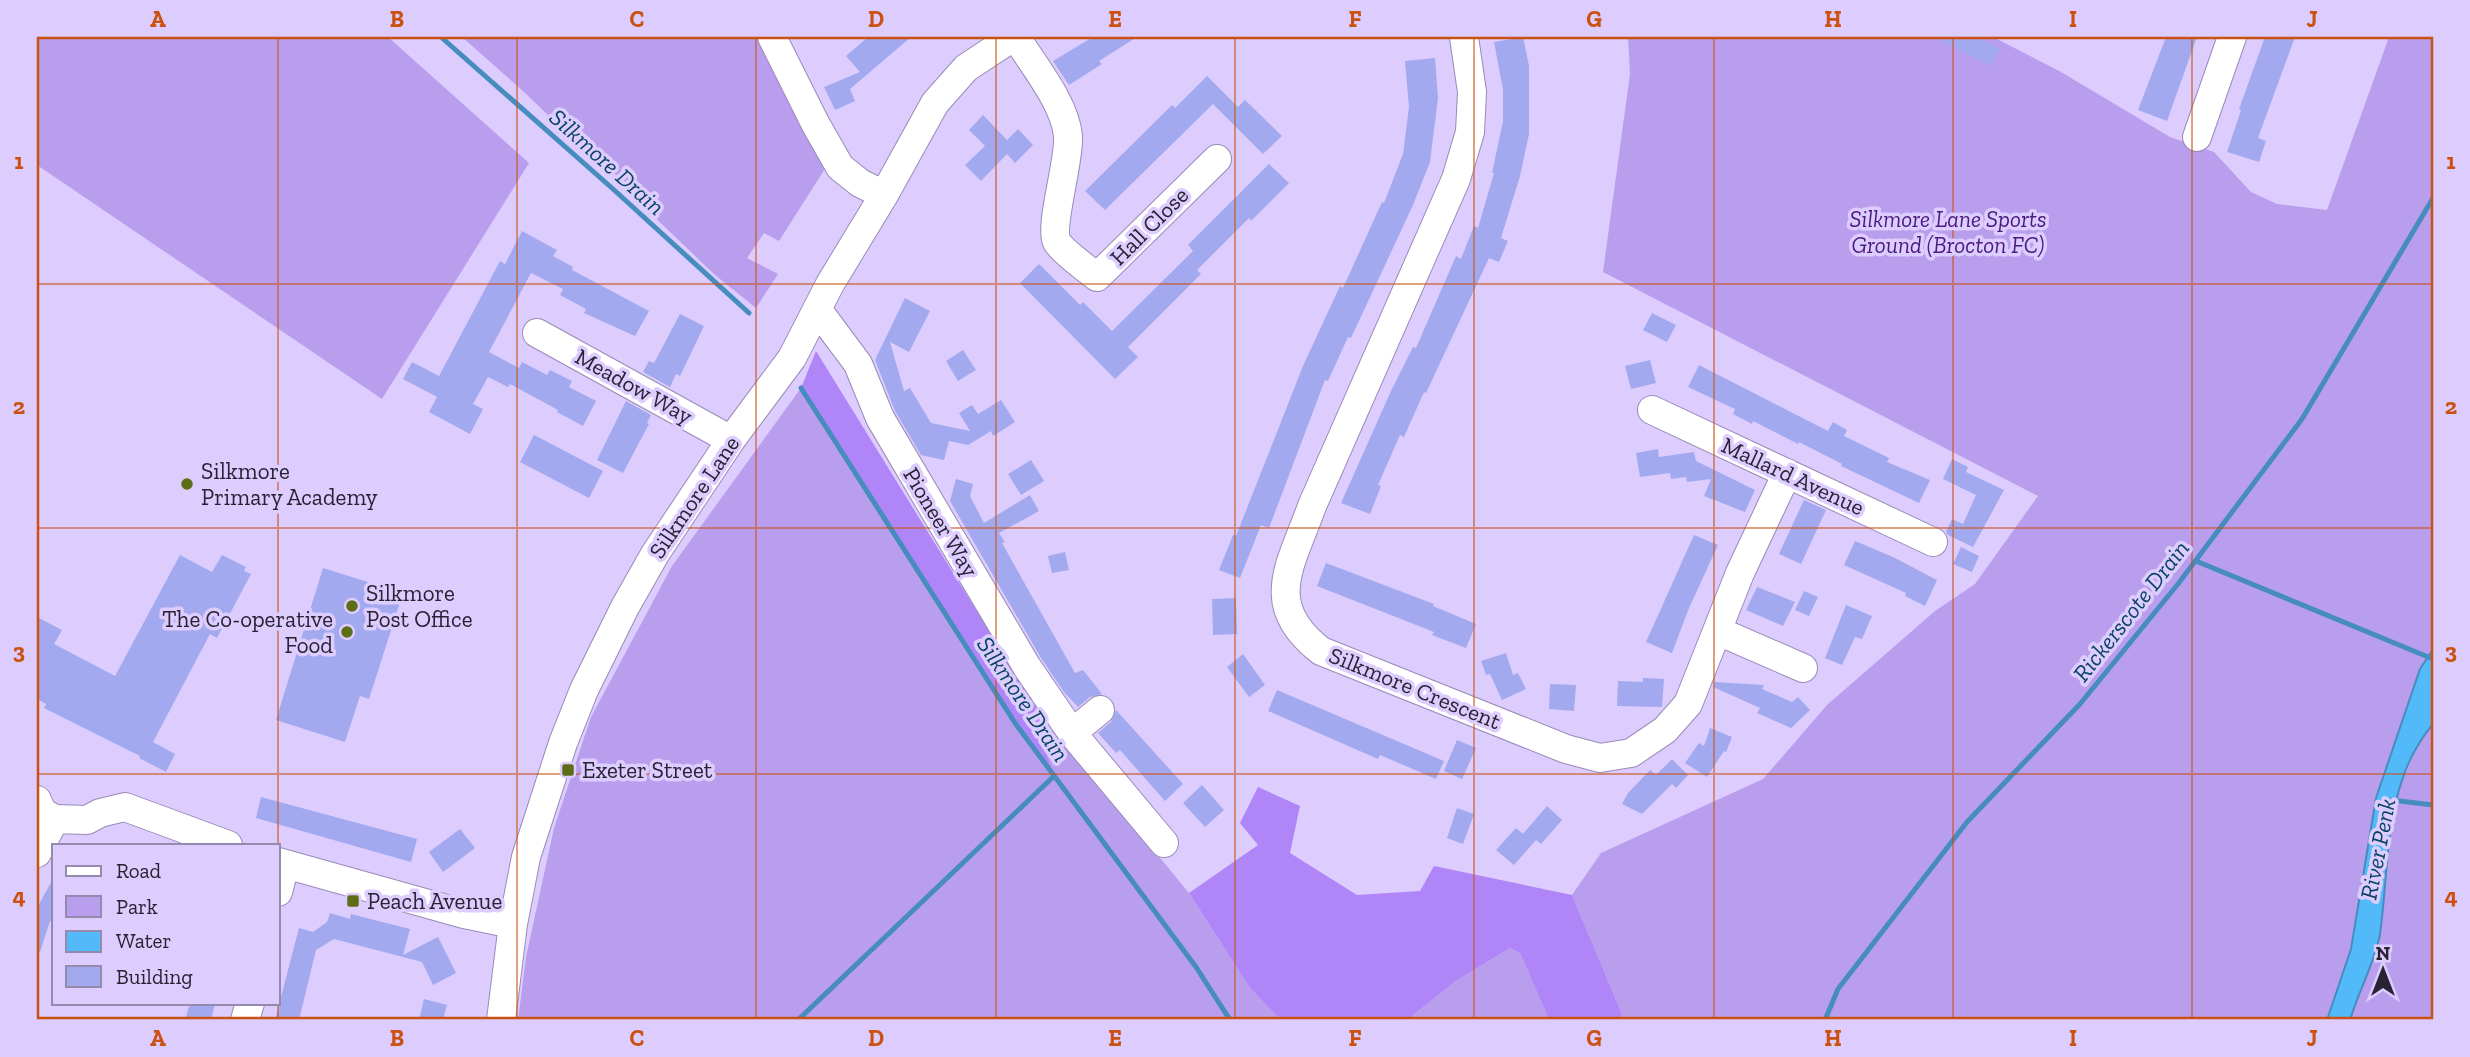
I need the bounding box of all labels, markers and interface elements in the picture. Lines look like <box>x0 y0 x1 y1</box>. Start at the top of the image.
text: A <box>150 5 166 33</box>
text: B <box>390 5 404 33</box>
text: C <box>630 5 644 33</box>
text: D <box>868 5 884 33</box>
text: E <box>1108 5 1122 33</box>
text: F <box>1348 5 1362 33</box>
text: G <box>1586 5 1602 33</box>
text: H <box>1824 5 1842 33</box>
text: I <box>2069 5 2077 33</box>
text: J <box>2306 5 2318 33</box>
water label: Silkmore Drain <box>544 102 671 221</box>
text: 1 <box>14 147 24 175</box>
text: 1 <box>2446 147 2456 175</box>
street label: Hall Close <box>1104 181 1194 271</box>
park label: Silkmore Lane Sports Ground (Brocton FC) <box>1849 205 2047 259</box>
street label: Meadow Way <box>570 342 698 430</box>
text: 2 <box>13 392 25 420</box>
text: 2 <box>2445 392 2457 420</box>
street label: Silkmore Lane <box>643 430 745 564</box>
street label: Mallard Avenue <box>1717 431 1869 521</box>
place label: Silkmore Primary Academy <box>201 457 378 511</box>
street label: Pioneer Way <box>897 462 985 582</box>
marker: Silkmore Primary Academy <box>179 476 195 492</box>
water label: Rickerscote Drain <box>2066 534 2195 687</box>
place label: Silkmore Post Office <box>366 579 472 633</box>
marker: Silkmore Post Office <box>344 598 360 614</box>
place label: The Co-operative Food <box>162 605 333 659</box>
marker: The Co-operative Food <box>339 624 355 640</box>
water label: Silkmore Drain <box>971 631 1076 767</box>
text: 3 <box>13 637 25 665</box>
text: 3 <box>2445 637 2457 665</box>
street label: Silkmore Crescent <box>1325 641 1505 735</box>
place label: Exeter Street <box>582 756 713 784</box>
marker: Exeter Street <box>560 762 576 778</box>
water label: River Penk <box>2354 796 2402 902</box>
legend <box>52 844 280 1004</box>
text: Road <box>116 858 162 883</box>
text: 4 <box>12 882 26 910</box>
text: 4 <box>2444 882 2458 910</box>
place label: Peach Avenue <box>367 887 502 915</box>
marker: Peach Avenue <box>345 893 361 909</box>
text: Park <box>116 894 158 919</box>
text: Water <box>116 928 171 953</box>
north arrow <box>2348 934 2418 1004</box>
text: N <box>2376 942 2390 965</box>
text: Building <box>116 964 193 989</box>
text: A <box>150 1024 166 1052</box>
text: B <box>390 1024 404 1052</box>
text: C <box>630 1024 644 1052</box>
text: D <box>868 1024 884 1052</box>
text: E <box>1108 1024 1122 1052</box>
text: F <box>1348 1024 1362 1052</box>
text: G <box>1586 1024 1602 1052</box>
text: H <box>1824 1024 1842 1052</box>
text: I <box>2069 1024 2077 1052</box>
text: J <box>2306 1024 2318 1052</box>

